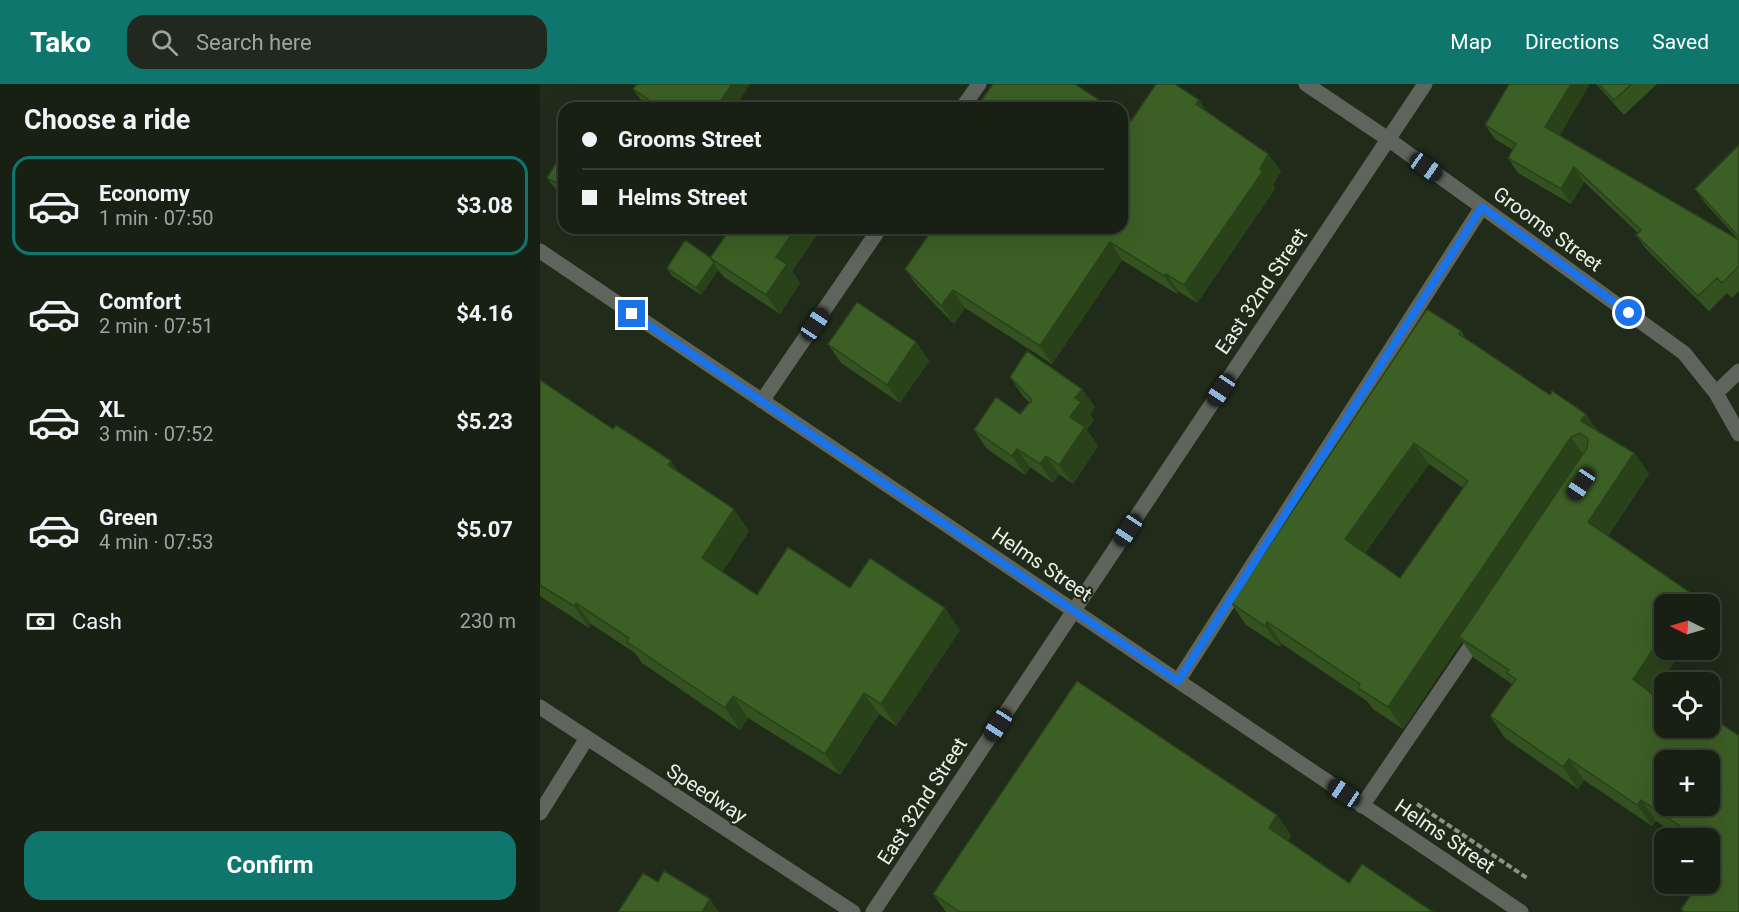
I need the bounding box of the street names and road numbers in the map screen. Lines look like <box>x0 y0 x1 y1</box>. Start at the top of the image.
street label: Grooms Street <box>1489 181 1607 277</box>
street label: East 32nd Street <box>1210 224 1312 358</box>
street label: Helms Street <box>987 522 1097 606</box>
street label: East 32nd Street <box>872 733 972 869</box>
street label: Speedway <box>662 758 752 828</box>
street label: Helms Street <box>1390 794 1500 878</box>

